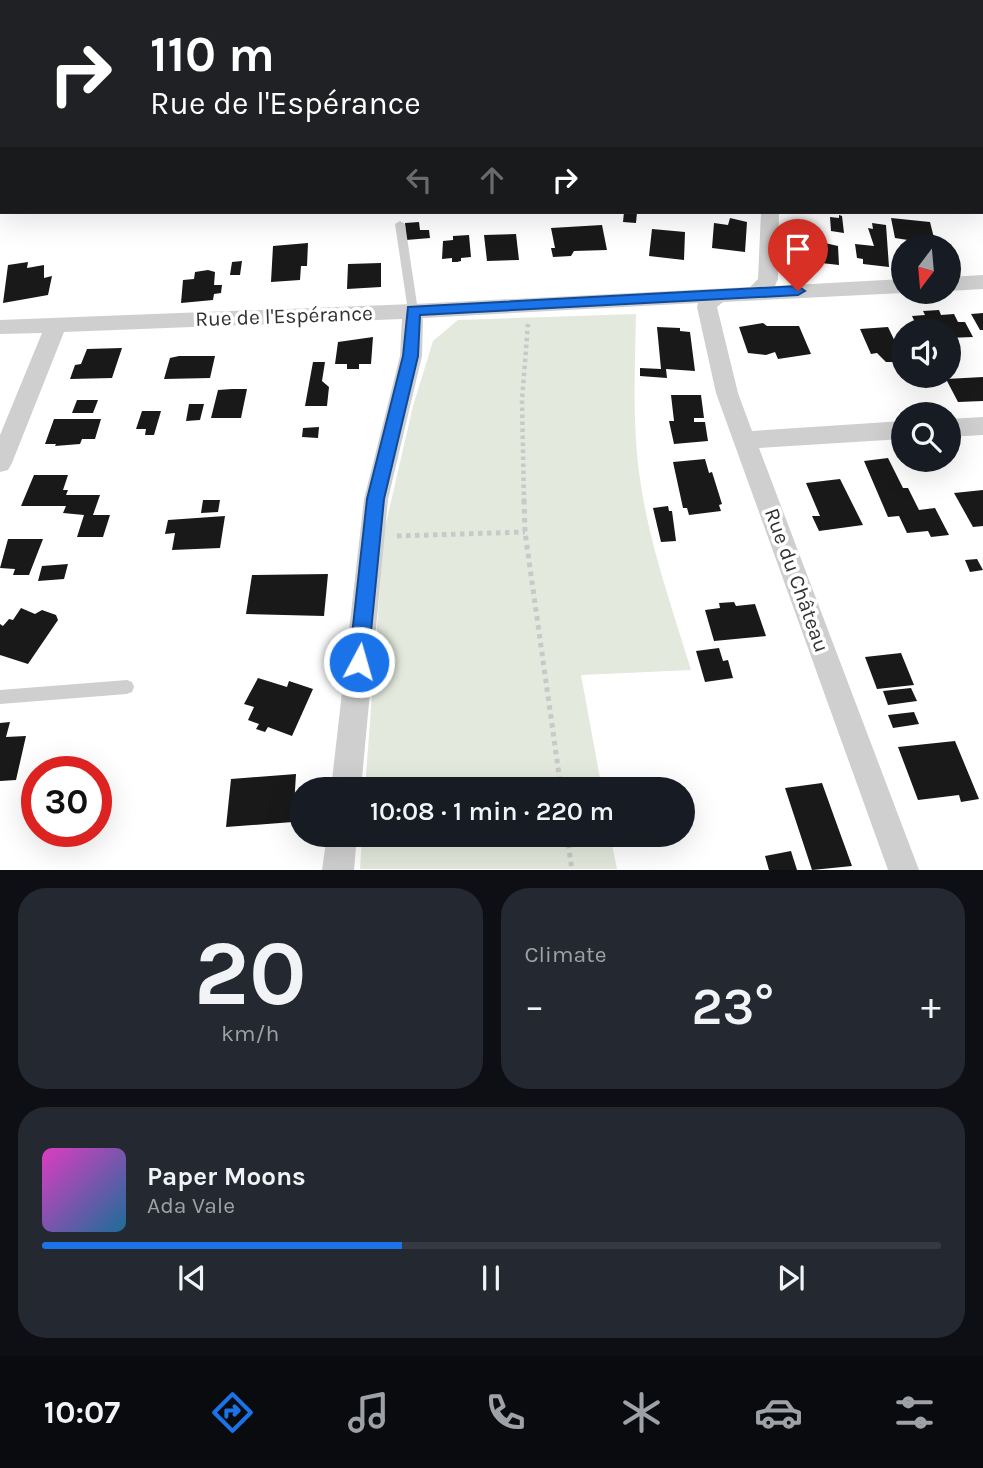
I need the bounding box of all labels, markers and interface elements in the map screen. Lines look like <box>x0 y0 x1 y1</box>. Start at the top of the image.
text: 110 m <box>150 26 275 83</box>
icon: right <box>35 28 126 119</box>
text: Rue de l'Espérance <box>150 85 421 122</box>
icon: left <box>400 161 438 199</box>
icon: ahead <box>473 161 511 199</box>
icon: right <box>546 161 584 199</box>
pin <box>768 219 828 291</box>
icon: arrive <box>779 230 817 268</box>
north arrow <box>891 234 961 304</box>
map controls <box>891 234 961 472</box>
street label: Rue de l'Espérance <box>195 301 373 331</box>
button: sound <box>891 318 961 388</box>
button: search <box>891 402 961 472</box>
street label: Rue du Château <box>760 505 834 655</box>
position arrow <box>322 625 396 699</box>
speed limit sign: 30 <box>21 756 112 847</box>
text: 10:08 · 1 min · 220 m <box>370 796 614 827</box>
text: 20 <box>194 921 307 1027</box>
text: Climate <box>525 941 607 968</box>
text: 23° <box>692 976 774 1037</box>
text: − <box>525 984 544 1029</box>
text: + <box>921 984 941 1029</box>
text: km/h <box>221 1020 279 1047</box>
text: Paper Moons <box>147 1161 306 1192</box>
text: Ada Vale <box>147 1192 235 1219</box>
icon: previous <box>173 1259 211 1297</box>
icon: pause <box>472 1259 510 1297</box>
icon: next <box>772 1259 810 1297</box>
icon: directions <box>208 1388 257 1437</box>
icon: music <box>344 1388 393 1437</box>
icon: phone <box>481 1388 530 1437</box>
icon: climate <box>617 1388 666 1437</box>
icon: car <box>754 1388 803 1437</box>
icon: filters <box>890 1388 939 1437</box>
text: 10:07 <box>44 1394 120 1431</box>

